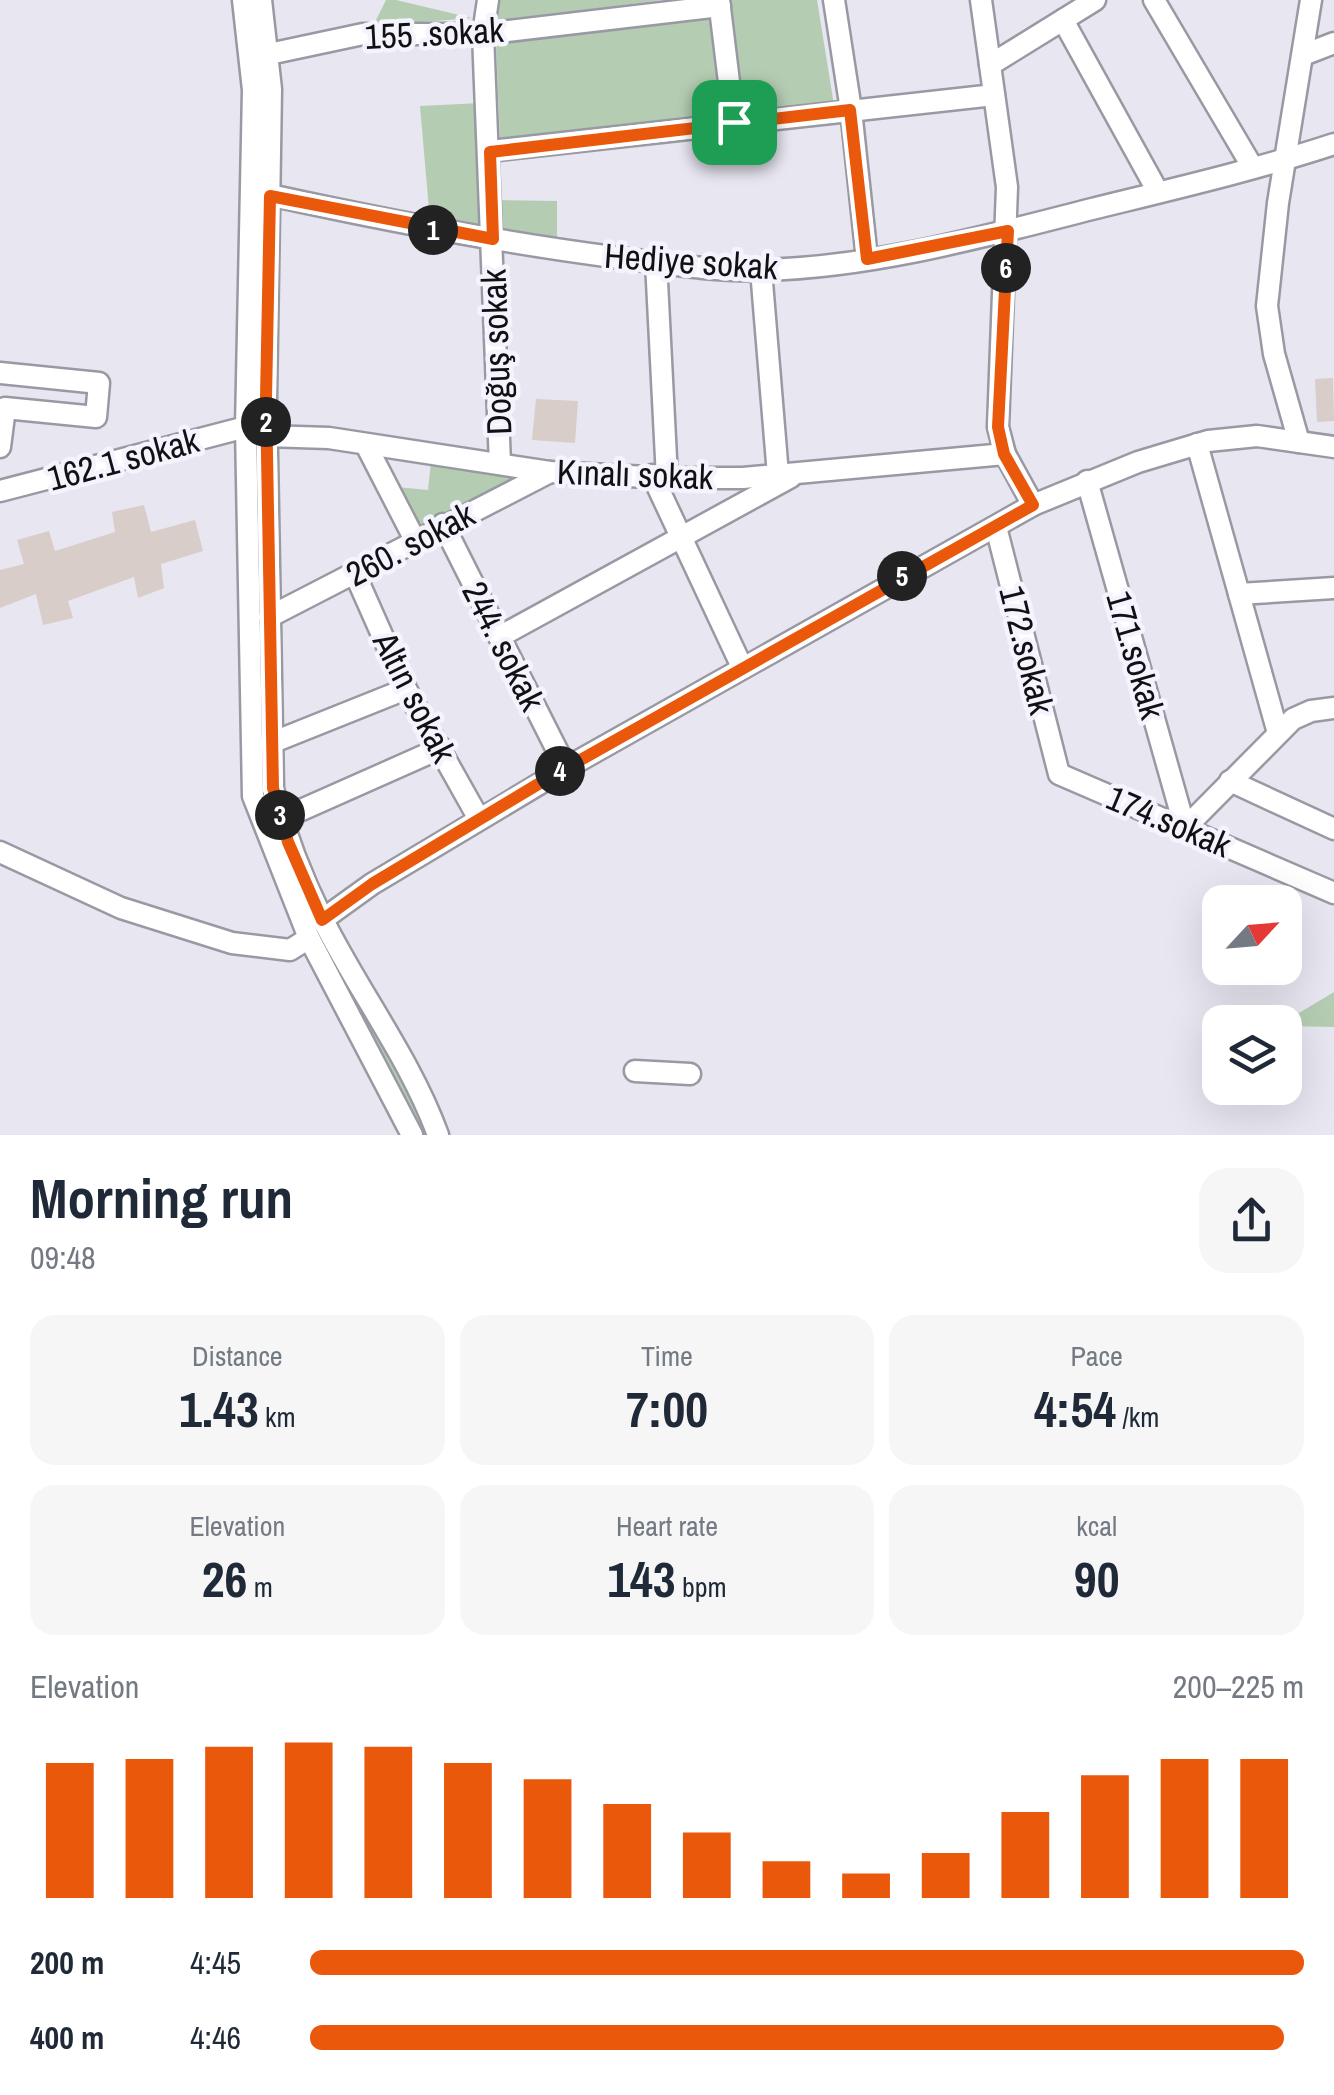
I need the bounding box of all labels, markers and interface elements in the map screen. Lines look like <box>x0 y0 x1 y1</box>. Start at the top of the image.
street label: 155 .sokak <box>363 6 505 60</box>
pin <box>692 80 777 165</box>
icon: arrive <box>707 95 762 150</box>
pin: 1 <box>408 205 458 255</box>
text: 1 <box>427 211 439 249</box>
street label: Hediye sokak <box>603 231 780 291</box>
pin: 6 <box>981 243 1031 293</box>
text: 6 <box>1000 249 1012 287</box>
street label: Doğuş sokak <box>470 268 522 436</box>
pin: 2 <box>241 397 291 447</box>
text: 2 <box>260 403 272 441</box>
street label: 162.1 sokak <box>42 416 204 502</box>
street label: Kınalı sokak <box>556 448 715 500</box>
street label: 260. sokak <box>338 490 483 597</box>
pin: 5 <box>877 551 927 601</box>
text: 5 <box>896 557 908 595</box>
street label: 244. sokak <box>452 573 557 719</box>
street label: 172.sokak <box>988 581 1066 720</box>
street label: 171.sokak <box>1095 586 1177 725</box>
street label: Altın sokak <box>362 623 468 771</box>
pin: 4 <box>535 746 585 796</box>
text: 4 <box>554 752 566 790</box>
street label: 174.sokak <box>1100 774 1239 868</box>
pin: 3 <box>255 790 305 840</box>
text: 3 <box>274 796 286 834</box>
north arrow <box>1202 885 1302 985</box>
map controls <box>1202 885 1302 1105</box>
button: layers <box>1202 1005 1302 1105</box>
text: Morning run <box>30 1161 293 1235</box>
button: share <box>1199 1168 1304 1273</box>
text: 09:48 <box>30 1236 96 1279</box>
text: Distance <box>192 1337 283 1375</box>
text: Time <box>641 1337 693 1375</box>
text: Pace <box>1070 1337 1123 1375</box>
text: 1.43 <box>179 1375 259 1443</box>
text: 7:00 <box>626 1375 708 1443</box>
text: 4:54 <box>1034 1375 1116 1443</box>
text: km <box>259 1398 296 1436</box>
text: /km <box>1116 1398 1159 1436</box>
text: Elevation <box>189 1507 285 1545</box>
text: Heart rate <box>616 1507 718 1545</box>
text: kcal <box>1076 1507 1117 1545</box>
text: 26 <box>202 1545 247 1613</box>
text: 143 <box>607 1545 676 1613</box>
text: 90 <box>1074 1545 1119 1613</box>
text: m <box>247 1568 273 1606</box>
text: bpm <box>676 1568 727 1606</box>
text: Elevation <box>30 1665 139 1708</box>
text: 200–225 m <box>1173 1665 1304 1708</box>
text: 200 m <box>30 1941 104 1984</box>
text: 4:45 <box>190 1941 241 1984</box>
text: 400 m <box>30 2016 104 2059</box>
text: 4:46 <box>190 2016 241 2059</box>

